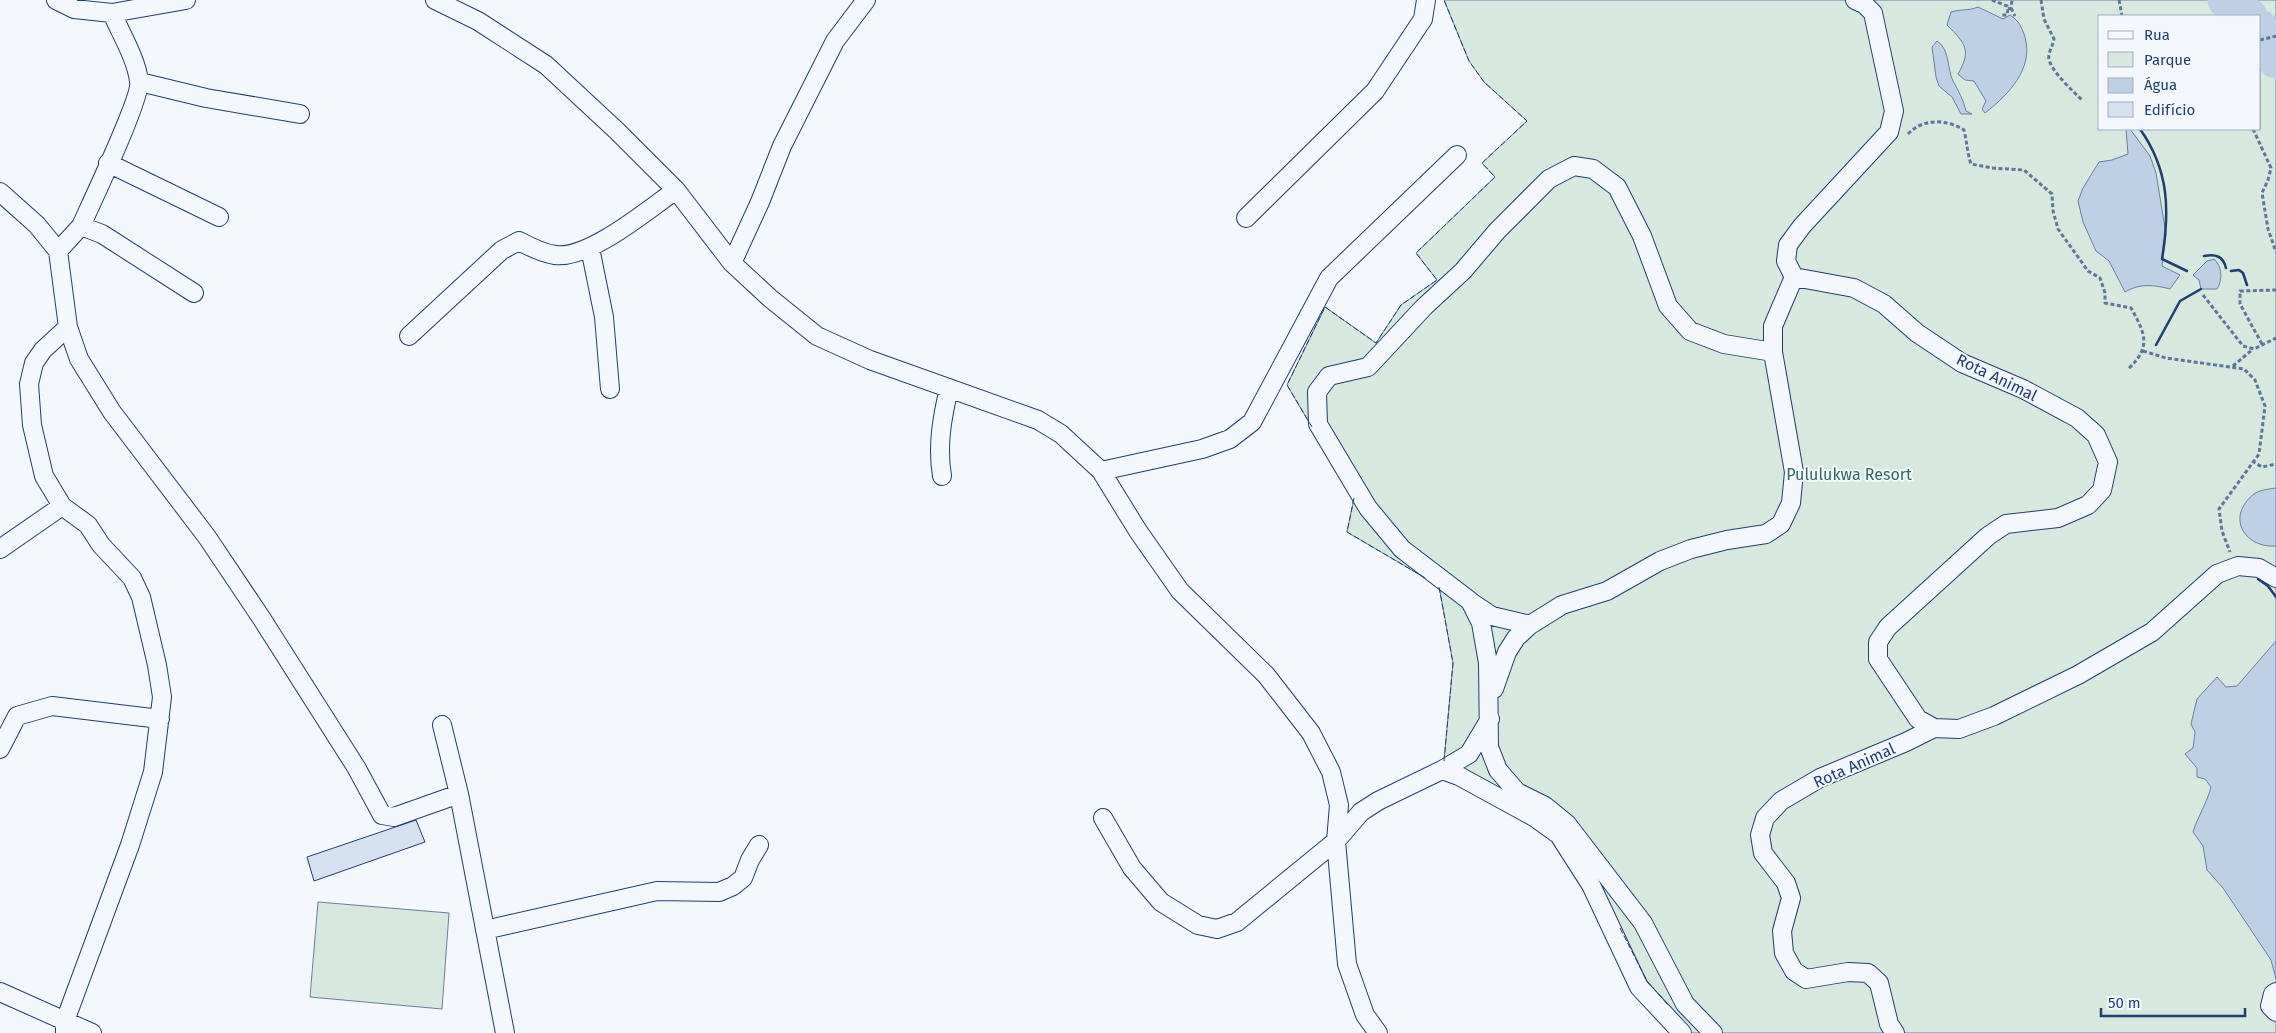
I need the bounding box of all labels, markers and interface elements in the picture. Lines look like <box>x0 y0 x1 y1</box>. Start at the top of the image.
legend <box>2098 15 2261 130</box>
text: Rua <box>2144 26 2170 44</box>
text: Parque <box>2144 51 2191 69</box>
text: Água <box>2144 76 2177 94</box>
text: Edifício <box>2144 101 2195 119</box>
street label: Rota Animal <box>1953 350 2040 405</box>
park label: Pululukwa Resort <box>1786 465 1912 484</box>
street label: Rota Animal <box>1810 739 1898 792</box>
scale bar <box>2101 986 2245 1018</box>
text: 50 m <box>2108 994 2141 1012</box>

